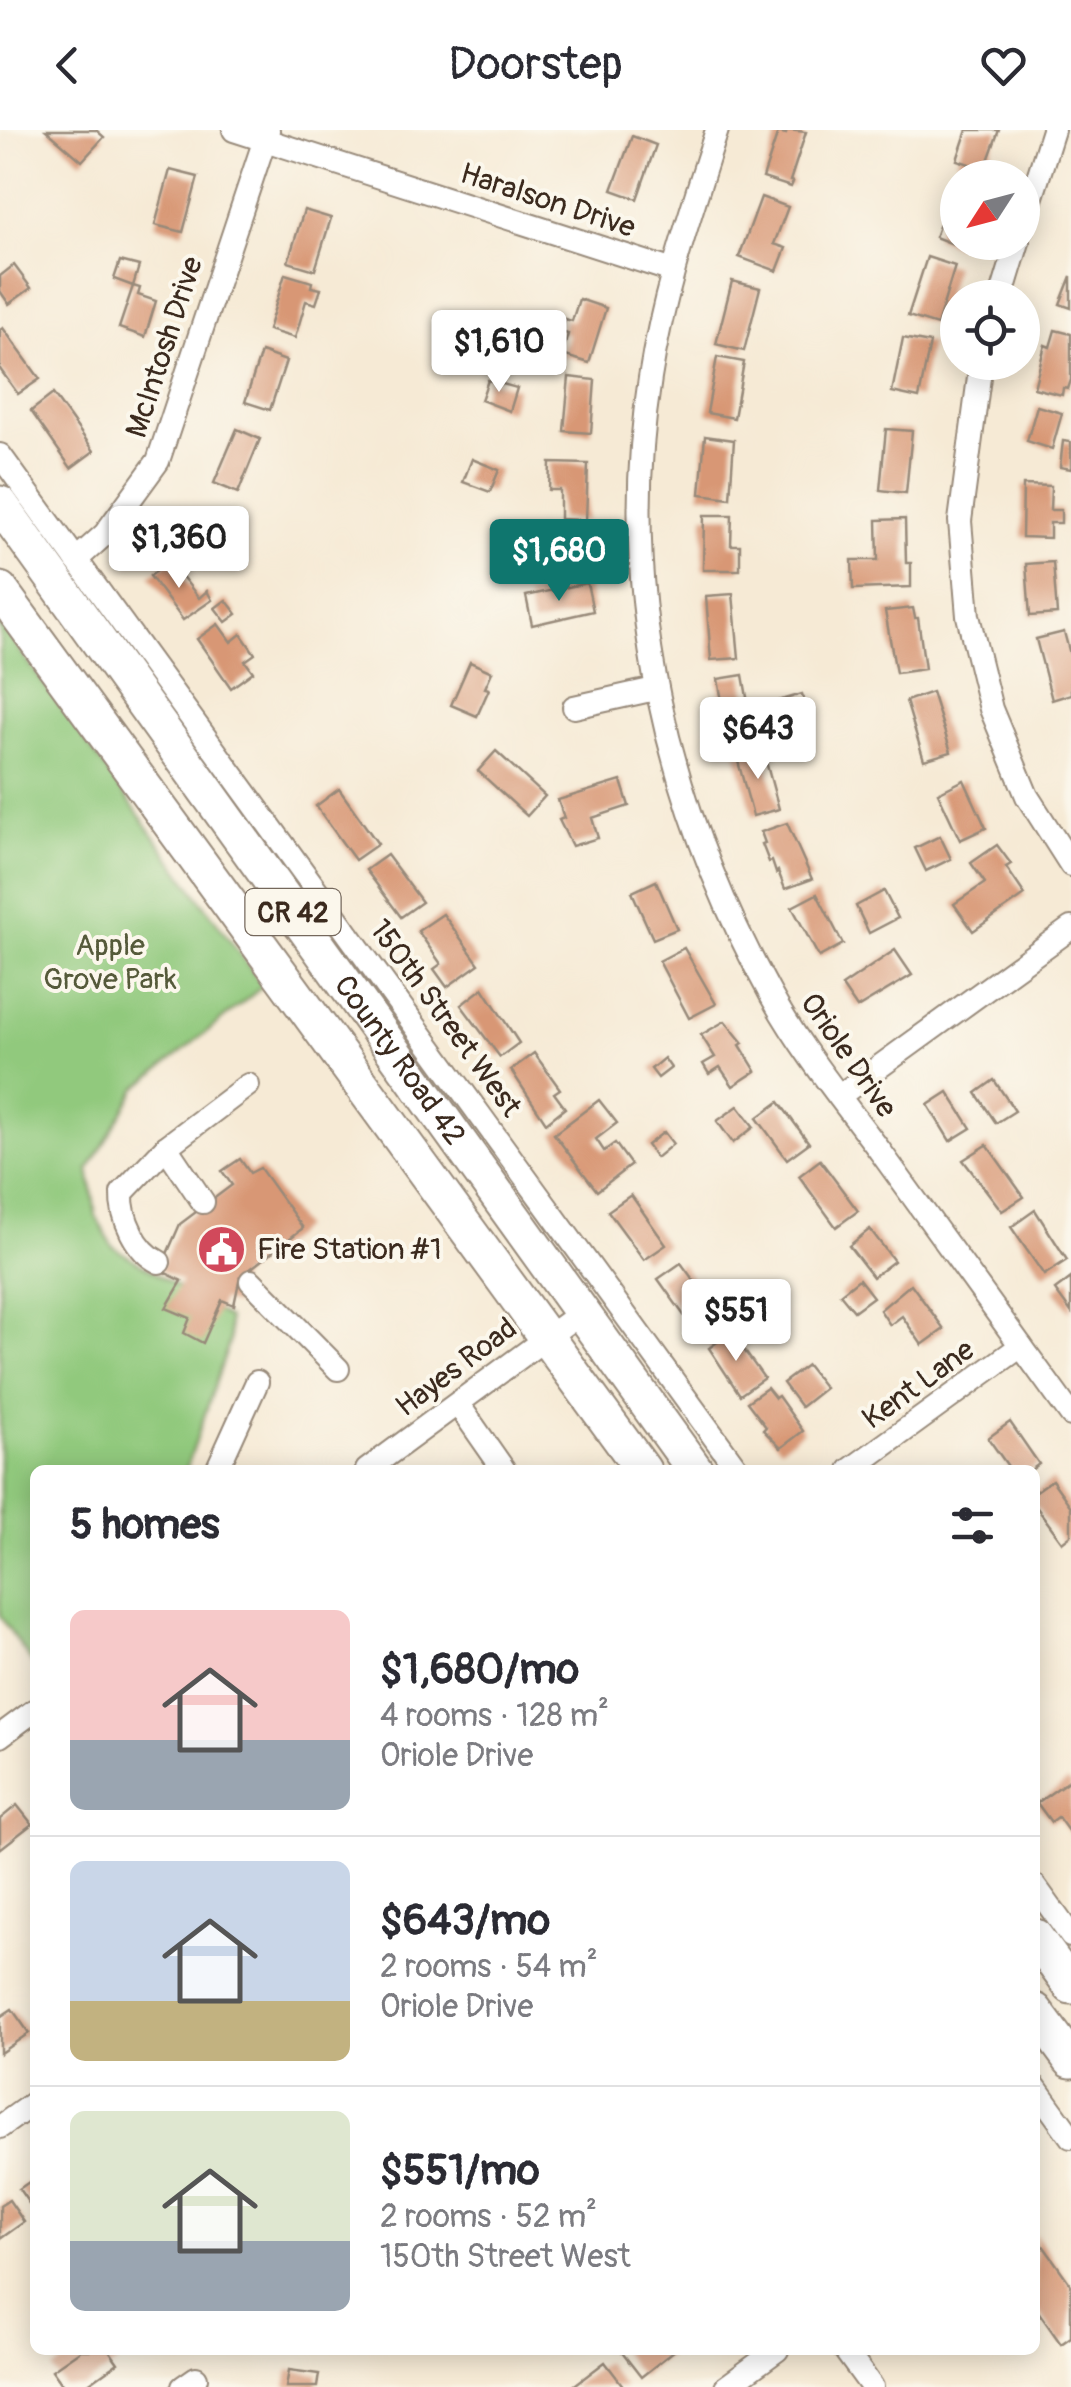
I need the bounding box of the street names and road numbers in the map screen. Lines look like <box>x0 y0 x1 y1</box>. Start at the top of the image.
street label: Haralson Drive <box>456 155 640 246</box>
street label: McIntosh Drive <box>118 252 211 442</box>
road number: CR 42 <box>246 889 340 935</box>
street label: 150th Street West <box>362 912 530 1125</box>
street label: County Road 42 <box>326 968 473 1153</box>
street label: Oriole Drive <box>792 986 905 1125</box>
street label: Hayes Road <box>388 1310 524 1425</box>
street label: Kent Lane <box>855 1331 982 1437</box>

